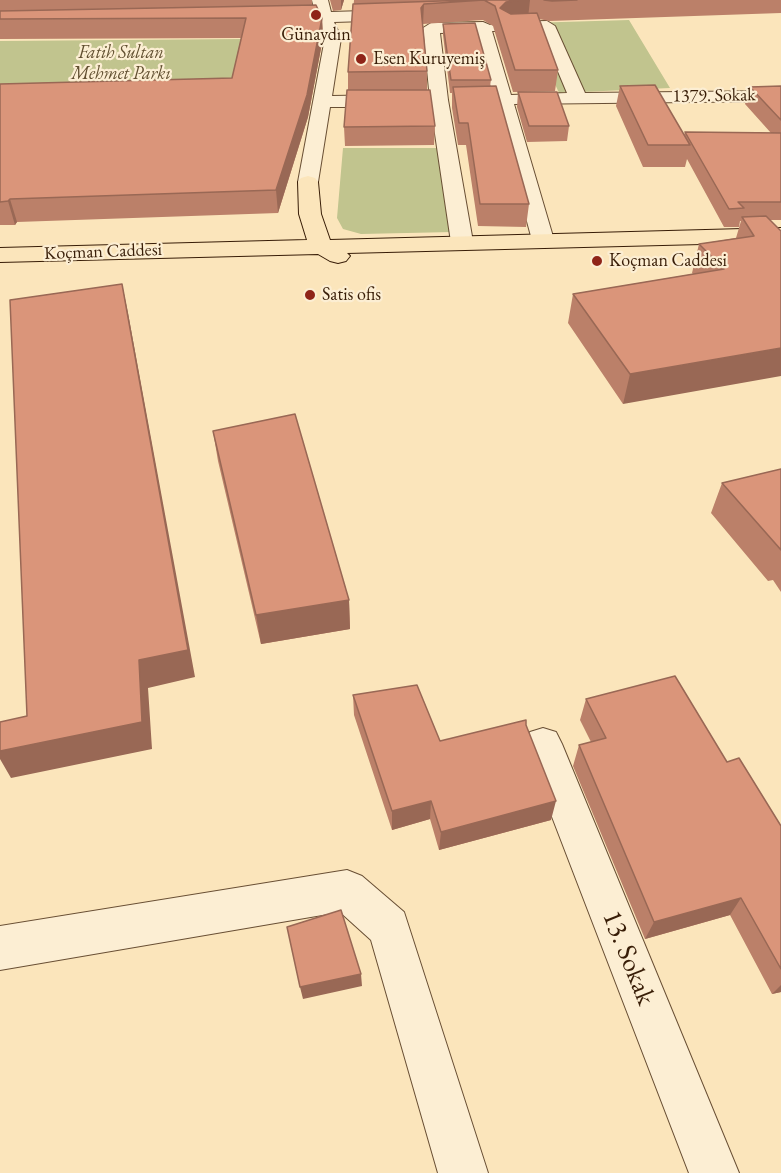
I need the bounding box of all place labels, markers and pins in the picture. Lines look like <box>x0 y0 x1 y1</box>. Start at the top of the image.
marker: Günaydın <box>309 8 323 22</box>
place label: Günaydın <box>281 24 351 46</box>
place label: Esen Kuruyemiş <box>373 48 485 70</box>
marker: Esen Kuruyemiş <box>354 52 368 66</box>
place label: Koçman Caddesi <box>609 250 727 272</box>
marker: Koçman Caddesi <box>590 254 604 268</box>
place label: Satis ofis <box>322 284 381 306</box>
marker: Satis ofis <box>303 288 317 302</box>

